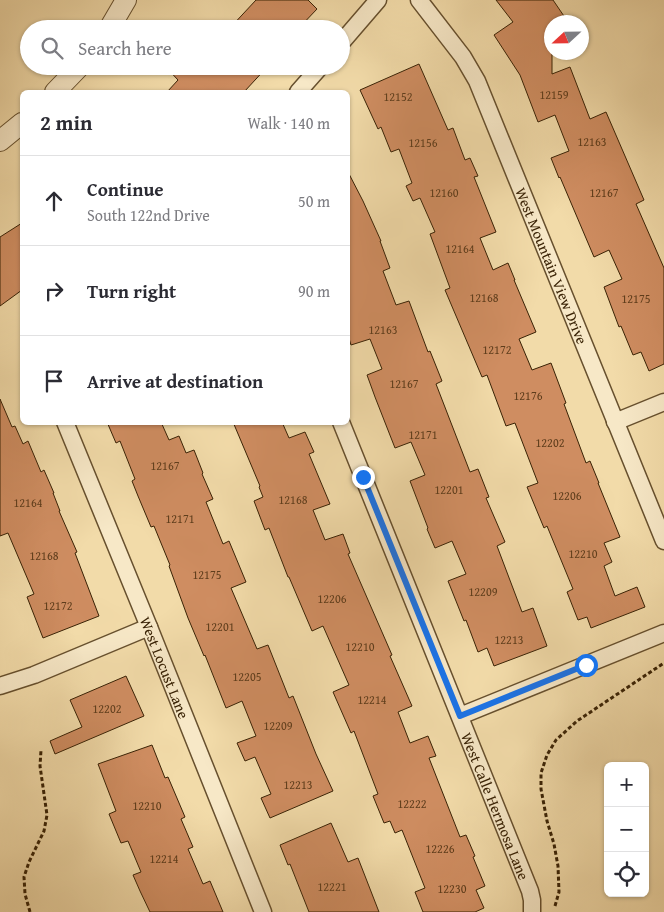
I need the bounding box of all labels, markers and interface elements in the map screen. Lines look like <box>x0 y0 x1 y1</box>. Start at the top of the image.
north arrow <box>544 15 589 60</box>
search box <box>20 20 350 75</box>
icon: search <box>38 34 66 62</box>
text: Search here <box>78 34 172 62</box>
house number: 12159 <box>540 86 569 103</box>
house number: 12152 <box>384 88 413 105</box>
text: 2 min <box>40 107 92 138</box>
text: Walk · 140 m <box>247 111 330 135</box>
house number: 12163 <box>578 133 607 150</box>
house number: 12156 <box>409 134 438 151</box>
text: Continue <box>87 175 164 203</box>
house number: 12160 <box>430 184 459 201</box>
street label: West Mountain View Drive <box>511 184 593 347</box>
house number: 12167 <box>590 184 619 201</box>
icon: ahead <box>40 187 68 215</box>
text: 50 m <box>298 189 330 213</box>
text: South 122nd Drive <box>87 203 210 227</box>
house number: 12164 <box>446 240 475 257</box>
icon: right <box>40 277 68 305</box>
text: Turn right <box>87 277 176 305</box>
text: 90 m <box>298 279 330 303</box>
house number: 12168 <box>470 289 499 306</box>
house number: 12175 <box>622 290 651 307</box>
house number: 12163 <box>369 321 398 338</box>
house number: 12172 <box>483 341 512 358</box>
icon: arrive <box>40 367 68 395</box>
text: Arrive at destination <box>87 367 263 395</box>
house number: 12167 <box>390 375 419 392</box>
house number: 12176 <box>514 387 543 404</box>
house number: 12171 <box>409 426 438 443</box>
house number: 12202 <box>536 434 565 451</box>
house number: 12167 <box>151 457 180 474</box>
route end <box>352 466 375 489</box>
house number: 12201 <box>435 481 464 498</box>
house number: 12206 <box>553 487 582 504</box>
house number: 12168 <box>279 491 308 508</box>
house number: 12164 <box>14 494 43 511</box>
house number: 12171 <box>166 510 195 527</box>
house number: 12210 <box>569 545 598 562</box>
house number: 12168 <box>30 547 59 564</box>
house number: 12175 <box>193 566 222 583</box>
house number: 12209 <box>469 583 498 600</box>
house number: 12206 <box>318 590 347 607</box>
house number: 12172 <box>44 597 73 614</box>
street label: West Locust Lane <box>135 613 195 721</box>
house number: 12201 <box>206 618 235 635</box>
house number: 12213 <box>495 631 524 648</box>
house number: 12210 <box>346 638 375 655</box>
route start <box>575 654 598 677</box>
house number: 12205 <box>233 668 262 685</box>
house number: 12214 <box>358 691 387 708</box>
house number: 12202 <box>93 700 122 717</box>
house number: 12209 <box>264 717 293 734</box>
street label: West Calle Hermosa Lane <box>457 729 535 883</box>
map controls <box>604 762 649 897</box>
button: + <box>604 762 649 807</box>
house number: 12213 <box>284 776 313 793</box>
house number: 12222 <box>398 795 427 812</box>
house number: 12210 <box>133 797 162 814</box>
button: − <box>604 807 649 852</box>
house number: 12226 <box>426 840 455 857</box>
house number: 12214 <box>150 850 179 867</box>
button: locate <box>604 852 649 897</box>
house number: 12221 <box>318 878 347 895</box>
house number: 12230 <box>438 880 467 897</box>

